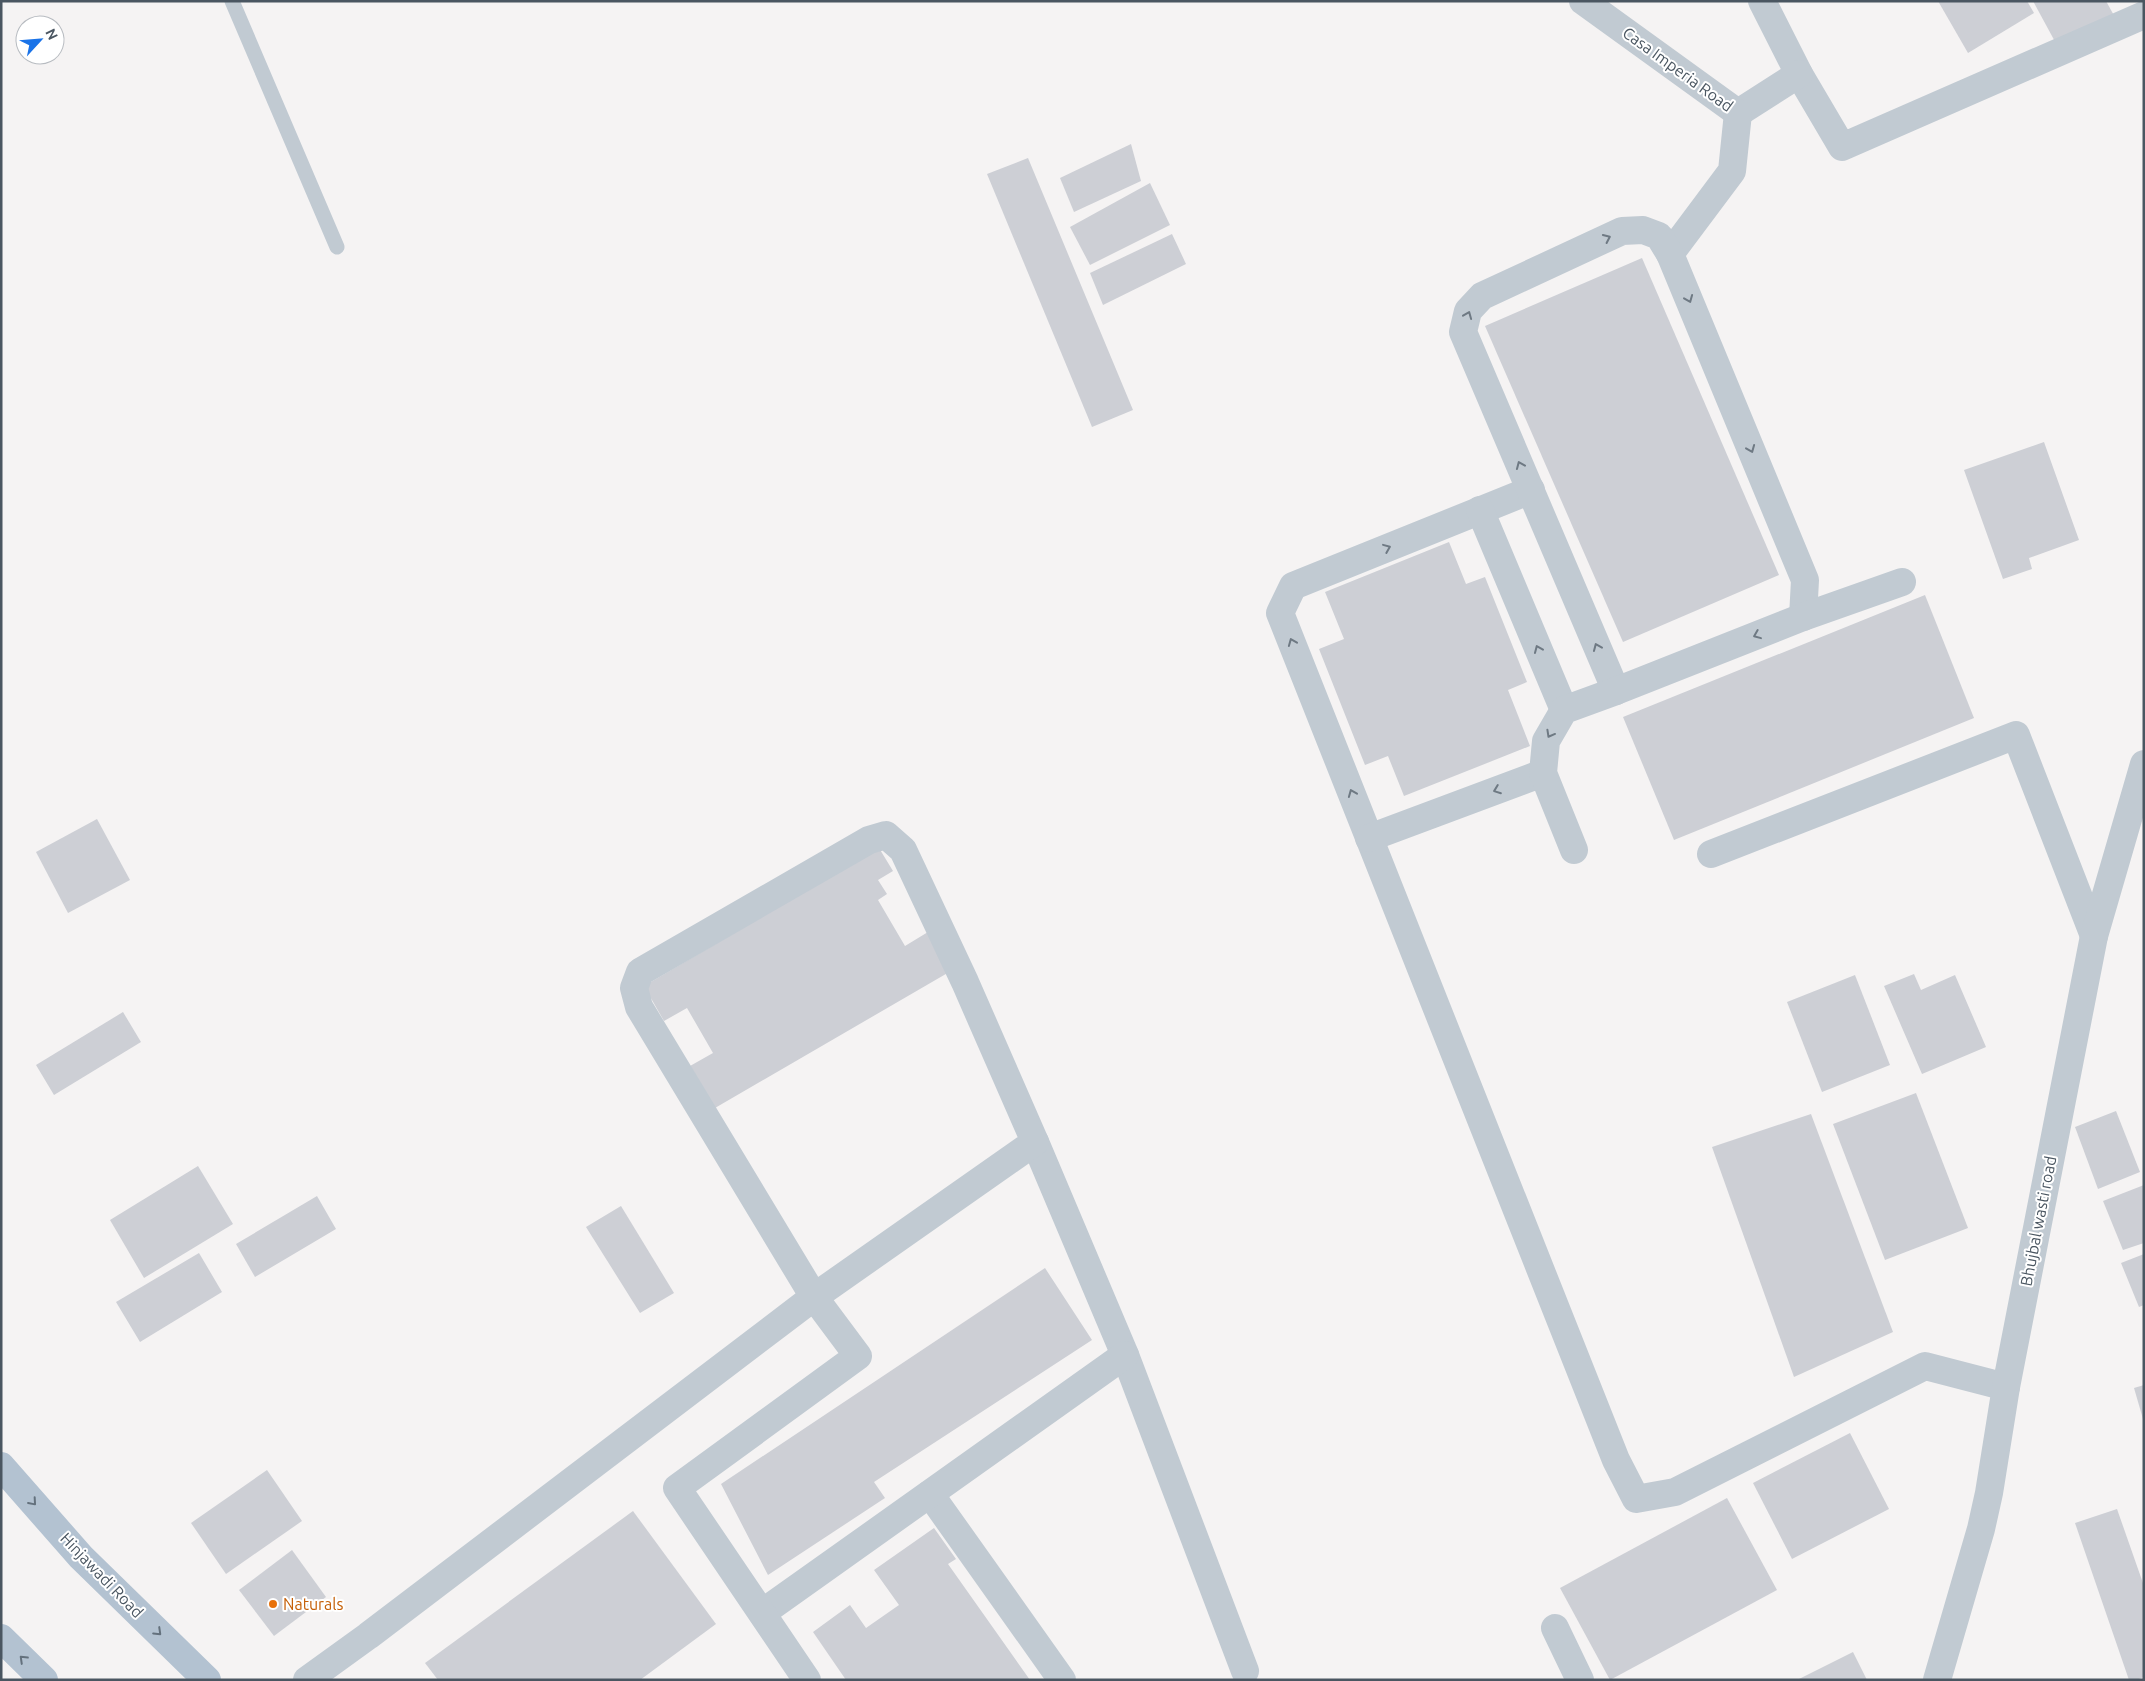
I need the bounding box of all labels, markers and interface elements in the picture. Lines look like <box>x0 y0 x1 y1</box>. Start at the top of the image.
north arrow <box>15 15 65 65</box>
street label: Casa Imperia Road <box>1619 23 1737 115</box>
text: N <box>42 26 61 43</box>
one-way arrow <box>1602 233 1611 244</box>
one-way arrow <box>1682 294 1693 303</box>
one-way arrow <box>1462 311 1472 320</box>
one-way arrow <box>1745 444 1755 453</box>
one-way arrow <box>1515 461 1526 470</box>
one-way arrow <box>1382 544 1391 554</box>
one-way arrow <box>1754 629 1762 639</box>
one-way arrow <box>1288 638 1298 647</box>
one-way arrow <box>1593 643 1604 652</box>
one-way arrow <box>1534 645 1545 654</box>
one-way arrow <box>1546 729 1556 738</box>
one-way arrow <box>1493 784 1502 794</box>
one-way arrow <box>1347 789 1358 798</box>
street label: Bhujbal wasti road <box>2017 1154 2059 1288</box>
one-way arrow <box>28 1497 37 1506</box>
street label: Hinjawadi Road <box>57 1529 147 1621</box>
place label: Naturals <box>283 1595 344 1613</box>
marker: Naturals <box>267 1598 279 1610</box>
one-way arrow <box>152 1626 161 1635</box>
one-way arrow <box>20 1656 29 1665</box>

